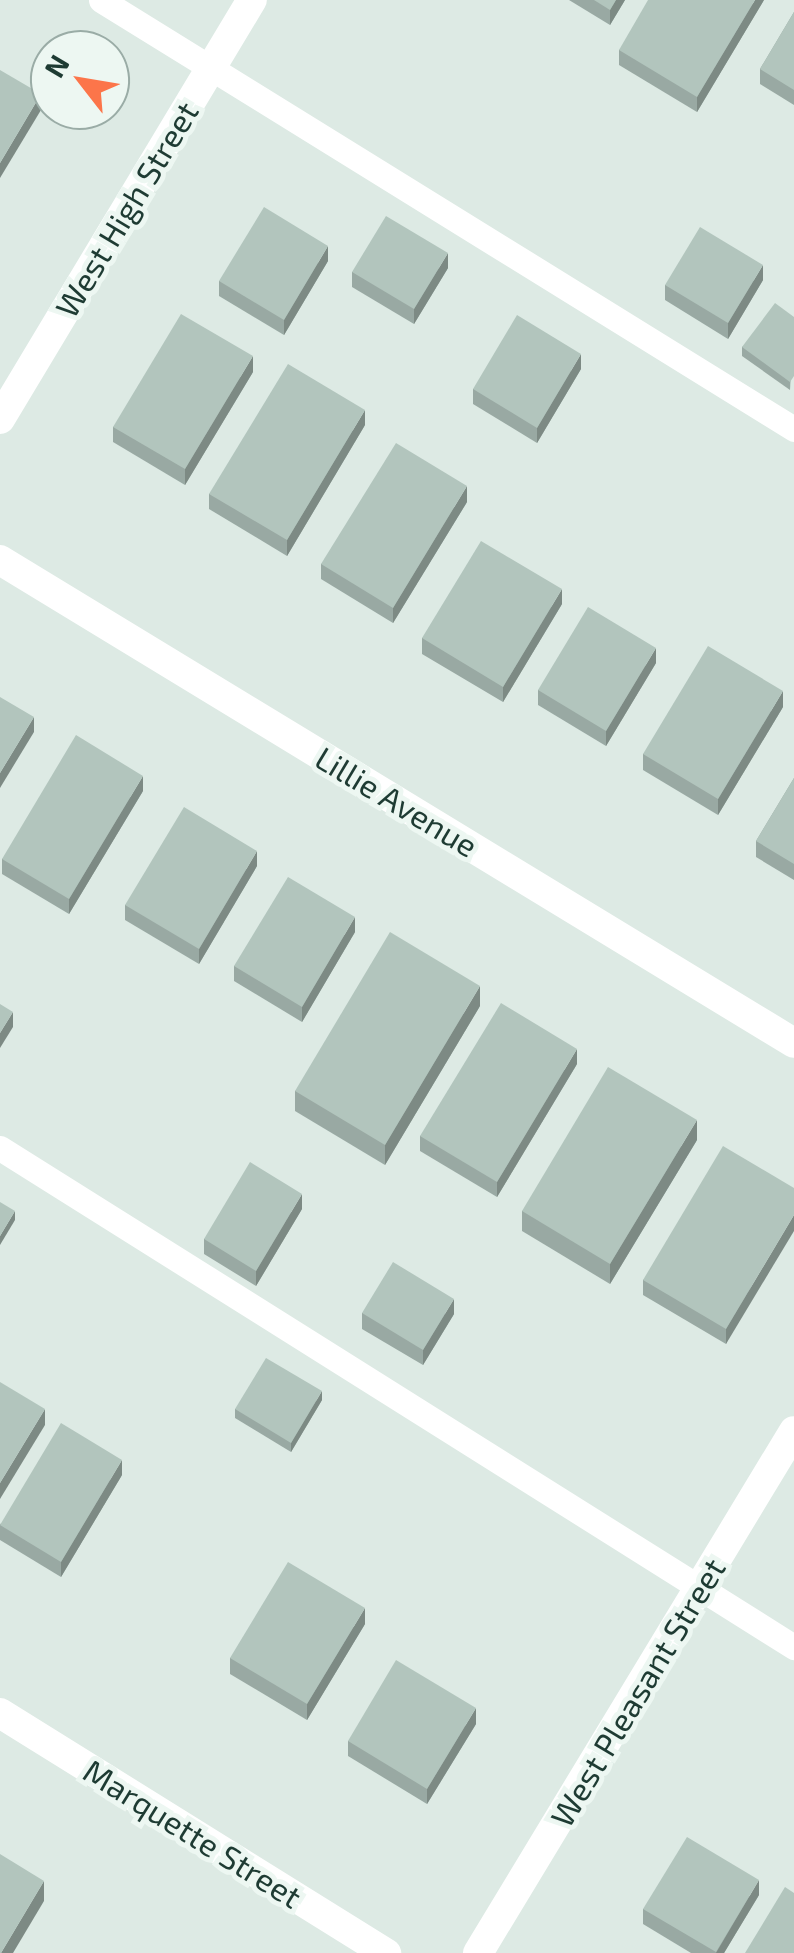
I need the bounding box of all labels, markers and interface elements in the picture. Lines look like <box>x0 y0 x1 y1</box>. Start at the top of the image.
north arrow <box>30 30 130 130</box>
text: N <box>36 48 76 83</box>
street label: West High Street <box>47 94 205 324</box>
street label: Lillie Avenue <box>309 737 485 865</box>
street label: West Pleasant Street <box>542 1551 732 1833</box>
street label: Marquette Street <box>77 1751 309 1915</box>

